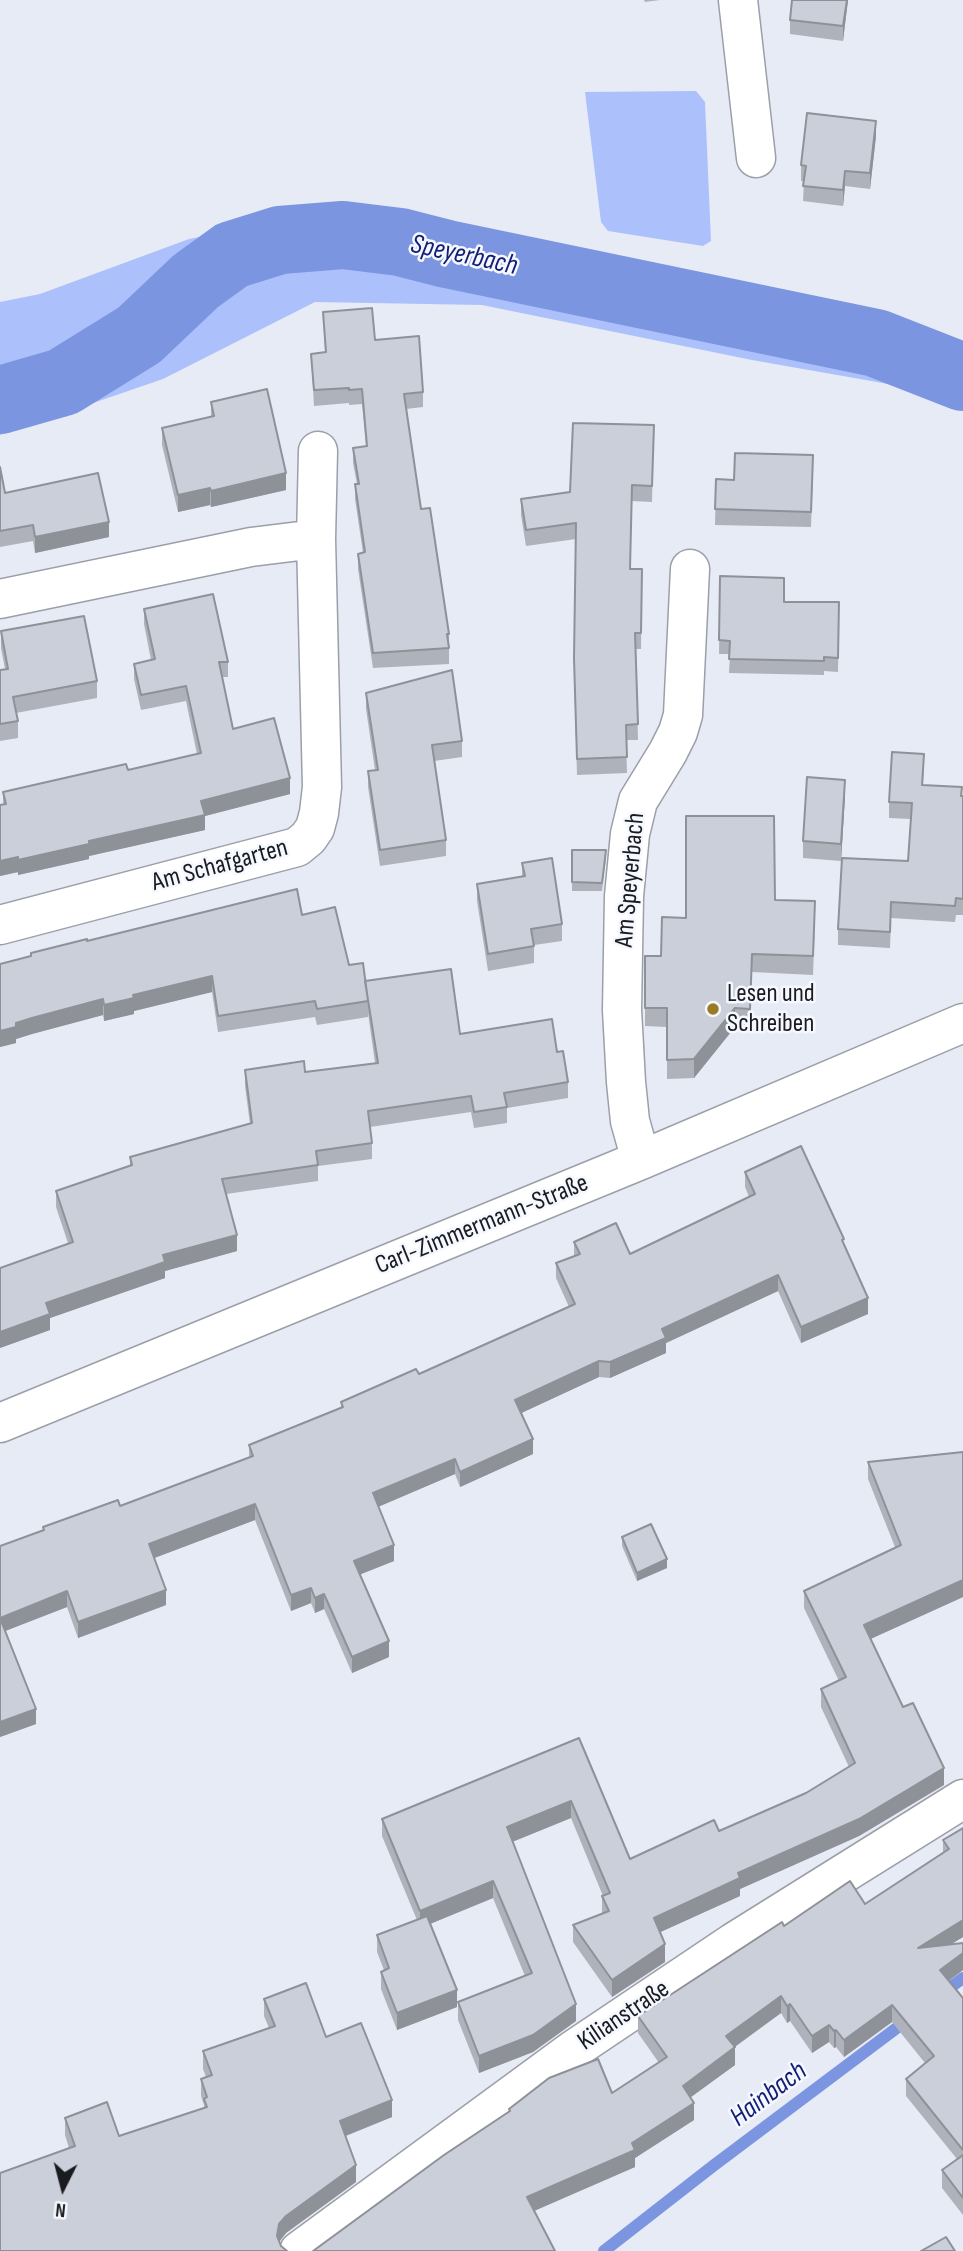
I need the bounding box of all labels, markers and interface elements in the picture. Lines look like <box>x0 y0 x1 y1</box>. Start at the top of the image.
water label: Speyerbach <box>408 228 520 284</box>
street label: Am Speyerbach <box>610 812 652 948</box>
street label: Am Schafgarten <box>149 833 291 899</box>
place label: Lesen und Schreiben <box>727 978 815 1040</box>
marker: Lesen und Schreiben <box>705 1001 721 1017</box>
street label: Carl-Zimmermann-Straße <box>371 1168 593 1282</box>
street label: Kilianstraße <box>572 1974 676 2058</box>
water label: Hainbach <box>724 2055 814 2135</box>
north arrow <box>28 2153 98 2223</box>
text: N <box>55 2197 67 2221</box>

